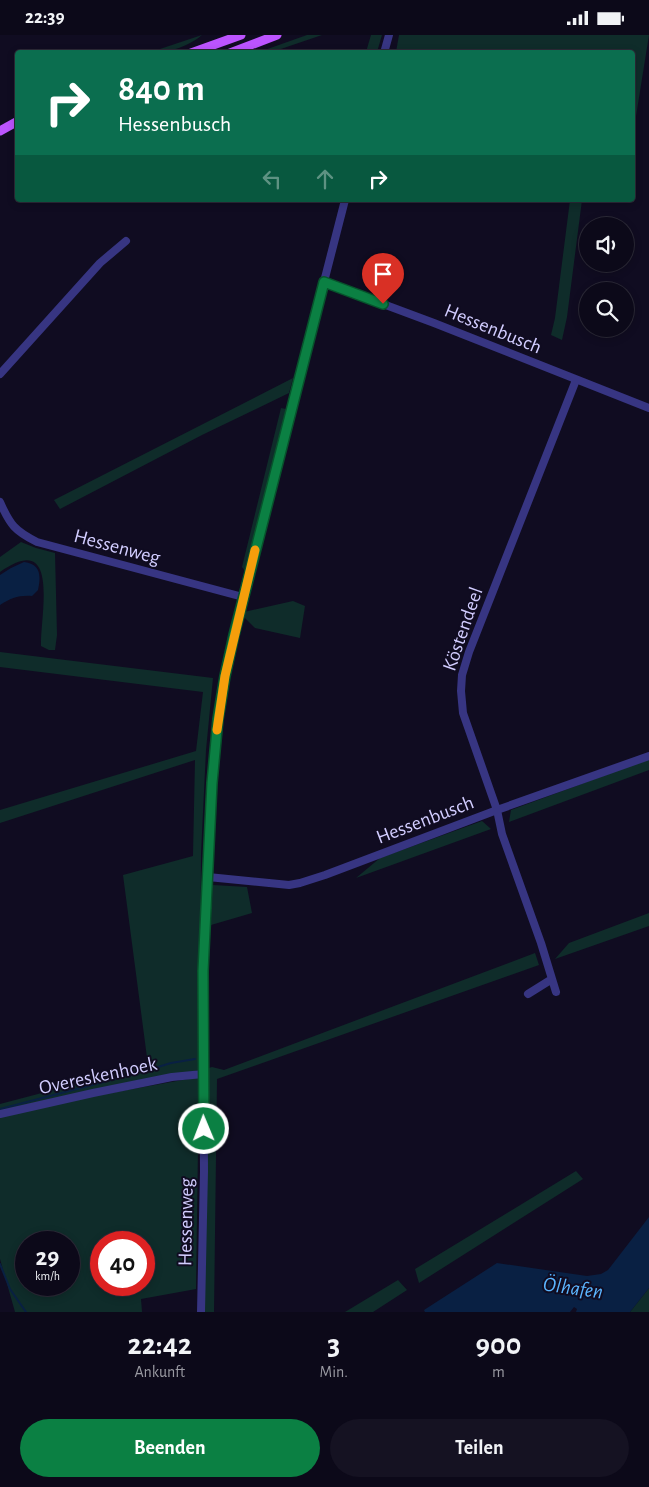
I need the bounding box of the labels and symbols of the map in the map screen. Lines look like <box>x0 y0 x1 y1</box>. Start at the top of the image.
pin <box>362 253 404 304</box>
street label: Hessenbusch <box>442 300 544 358</box>
street label: Hessenweg <box>72 526 163 568</box>
street label: Köstendeel <box>439 585 487 673</box>
street label: Hessenbusch <box>373 792 477 848</box>
street label: Overeskenhoek <box>37 1054 159 1098</box>
position arrow <box>177 1102 229 1154</box>
street label: Hessenweg <box>175 1177 197 1266</box>
speed limit sign: 40 <box>90 1231 155 1296</box>
water label: Ölhafen <box>542 1272 604 1303</box>

